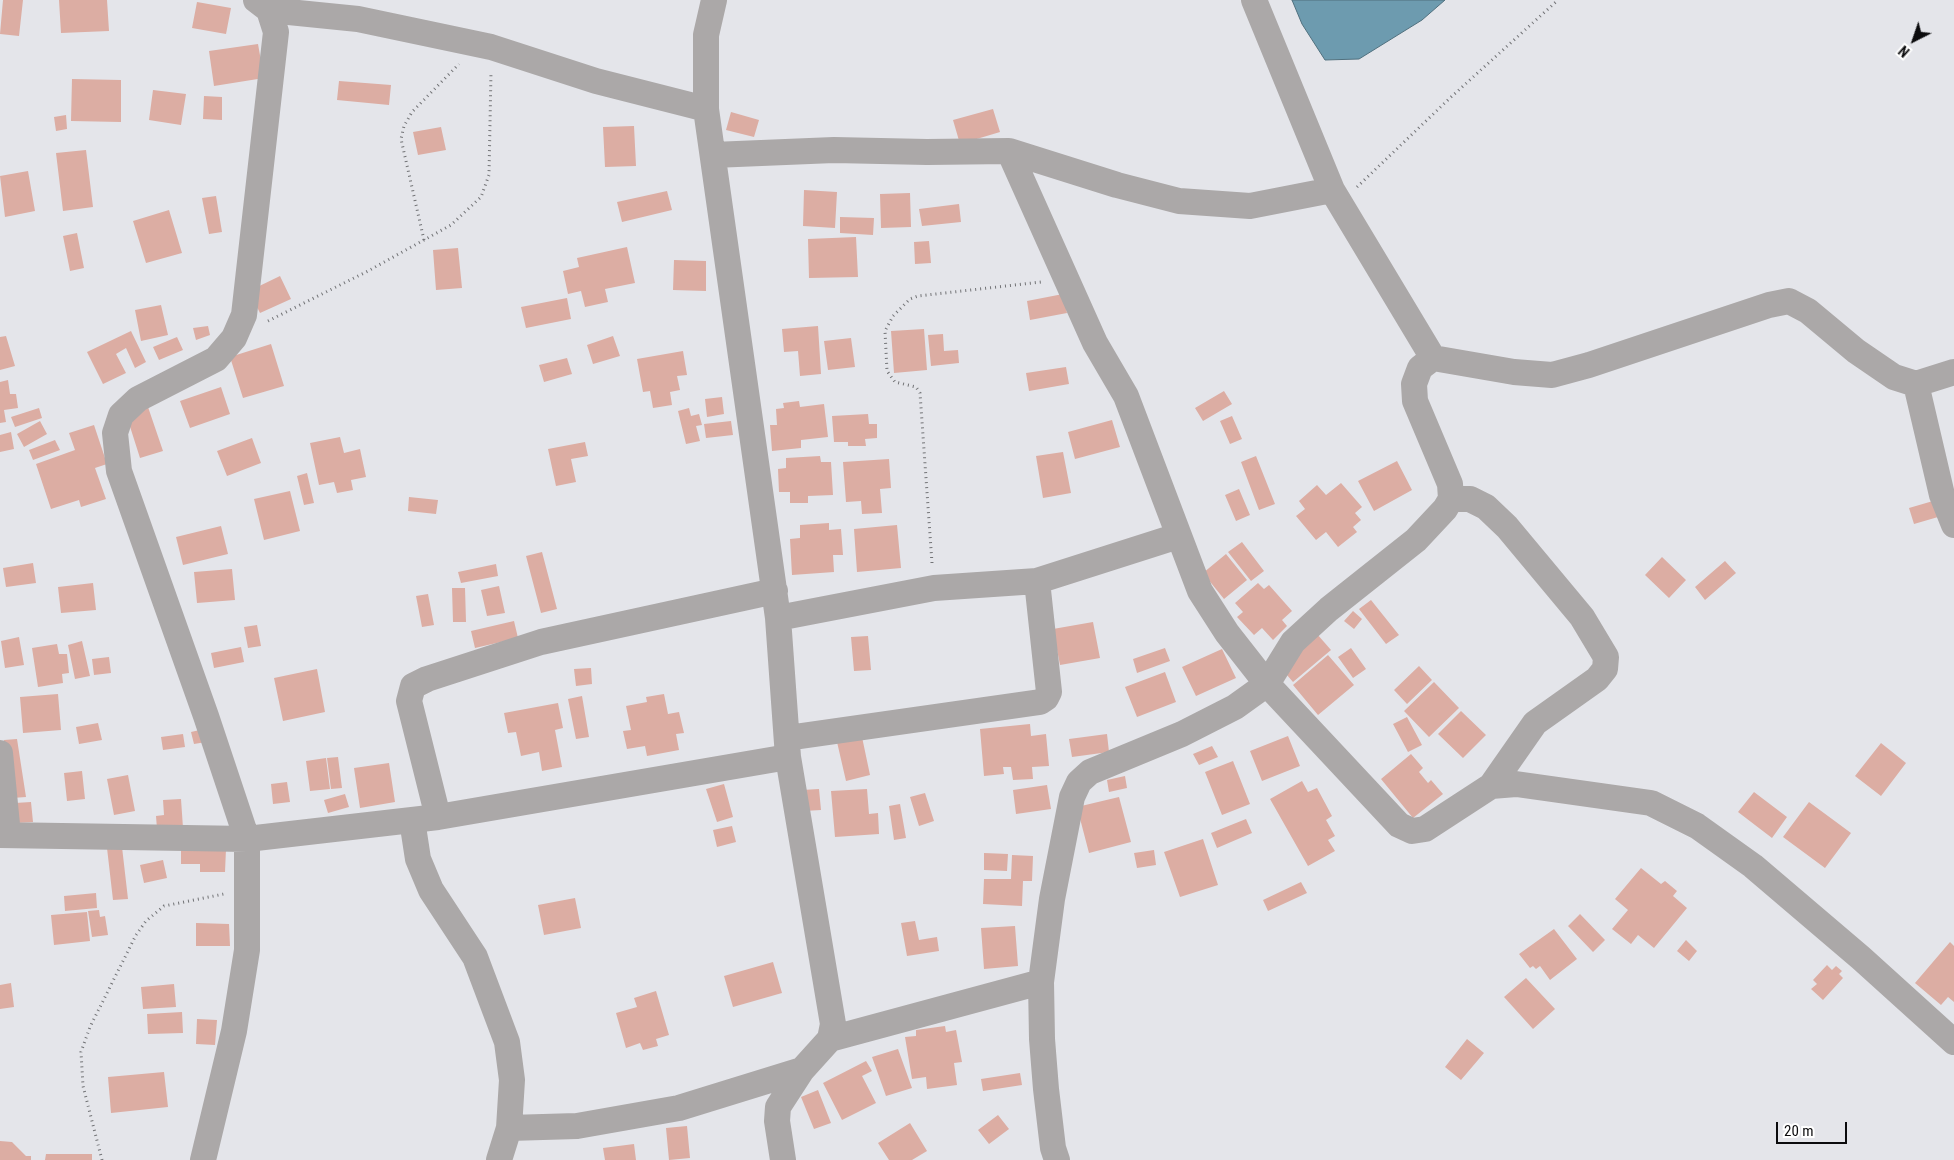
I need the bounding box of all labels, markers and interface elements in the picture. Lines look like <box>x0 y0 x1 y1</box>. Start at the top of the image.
north arrow <box>1889 15 1939 65</box>
text: N <box>1896 42 1913 60</box>
scale bar <box>1779 1112 1850 1144</box>
text: 20 m <box>1784 1122 1814 1140</box>

